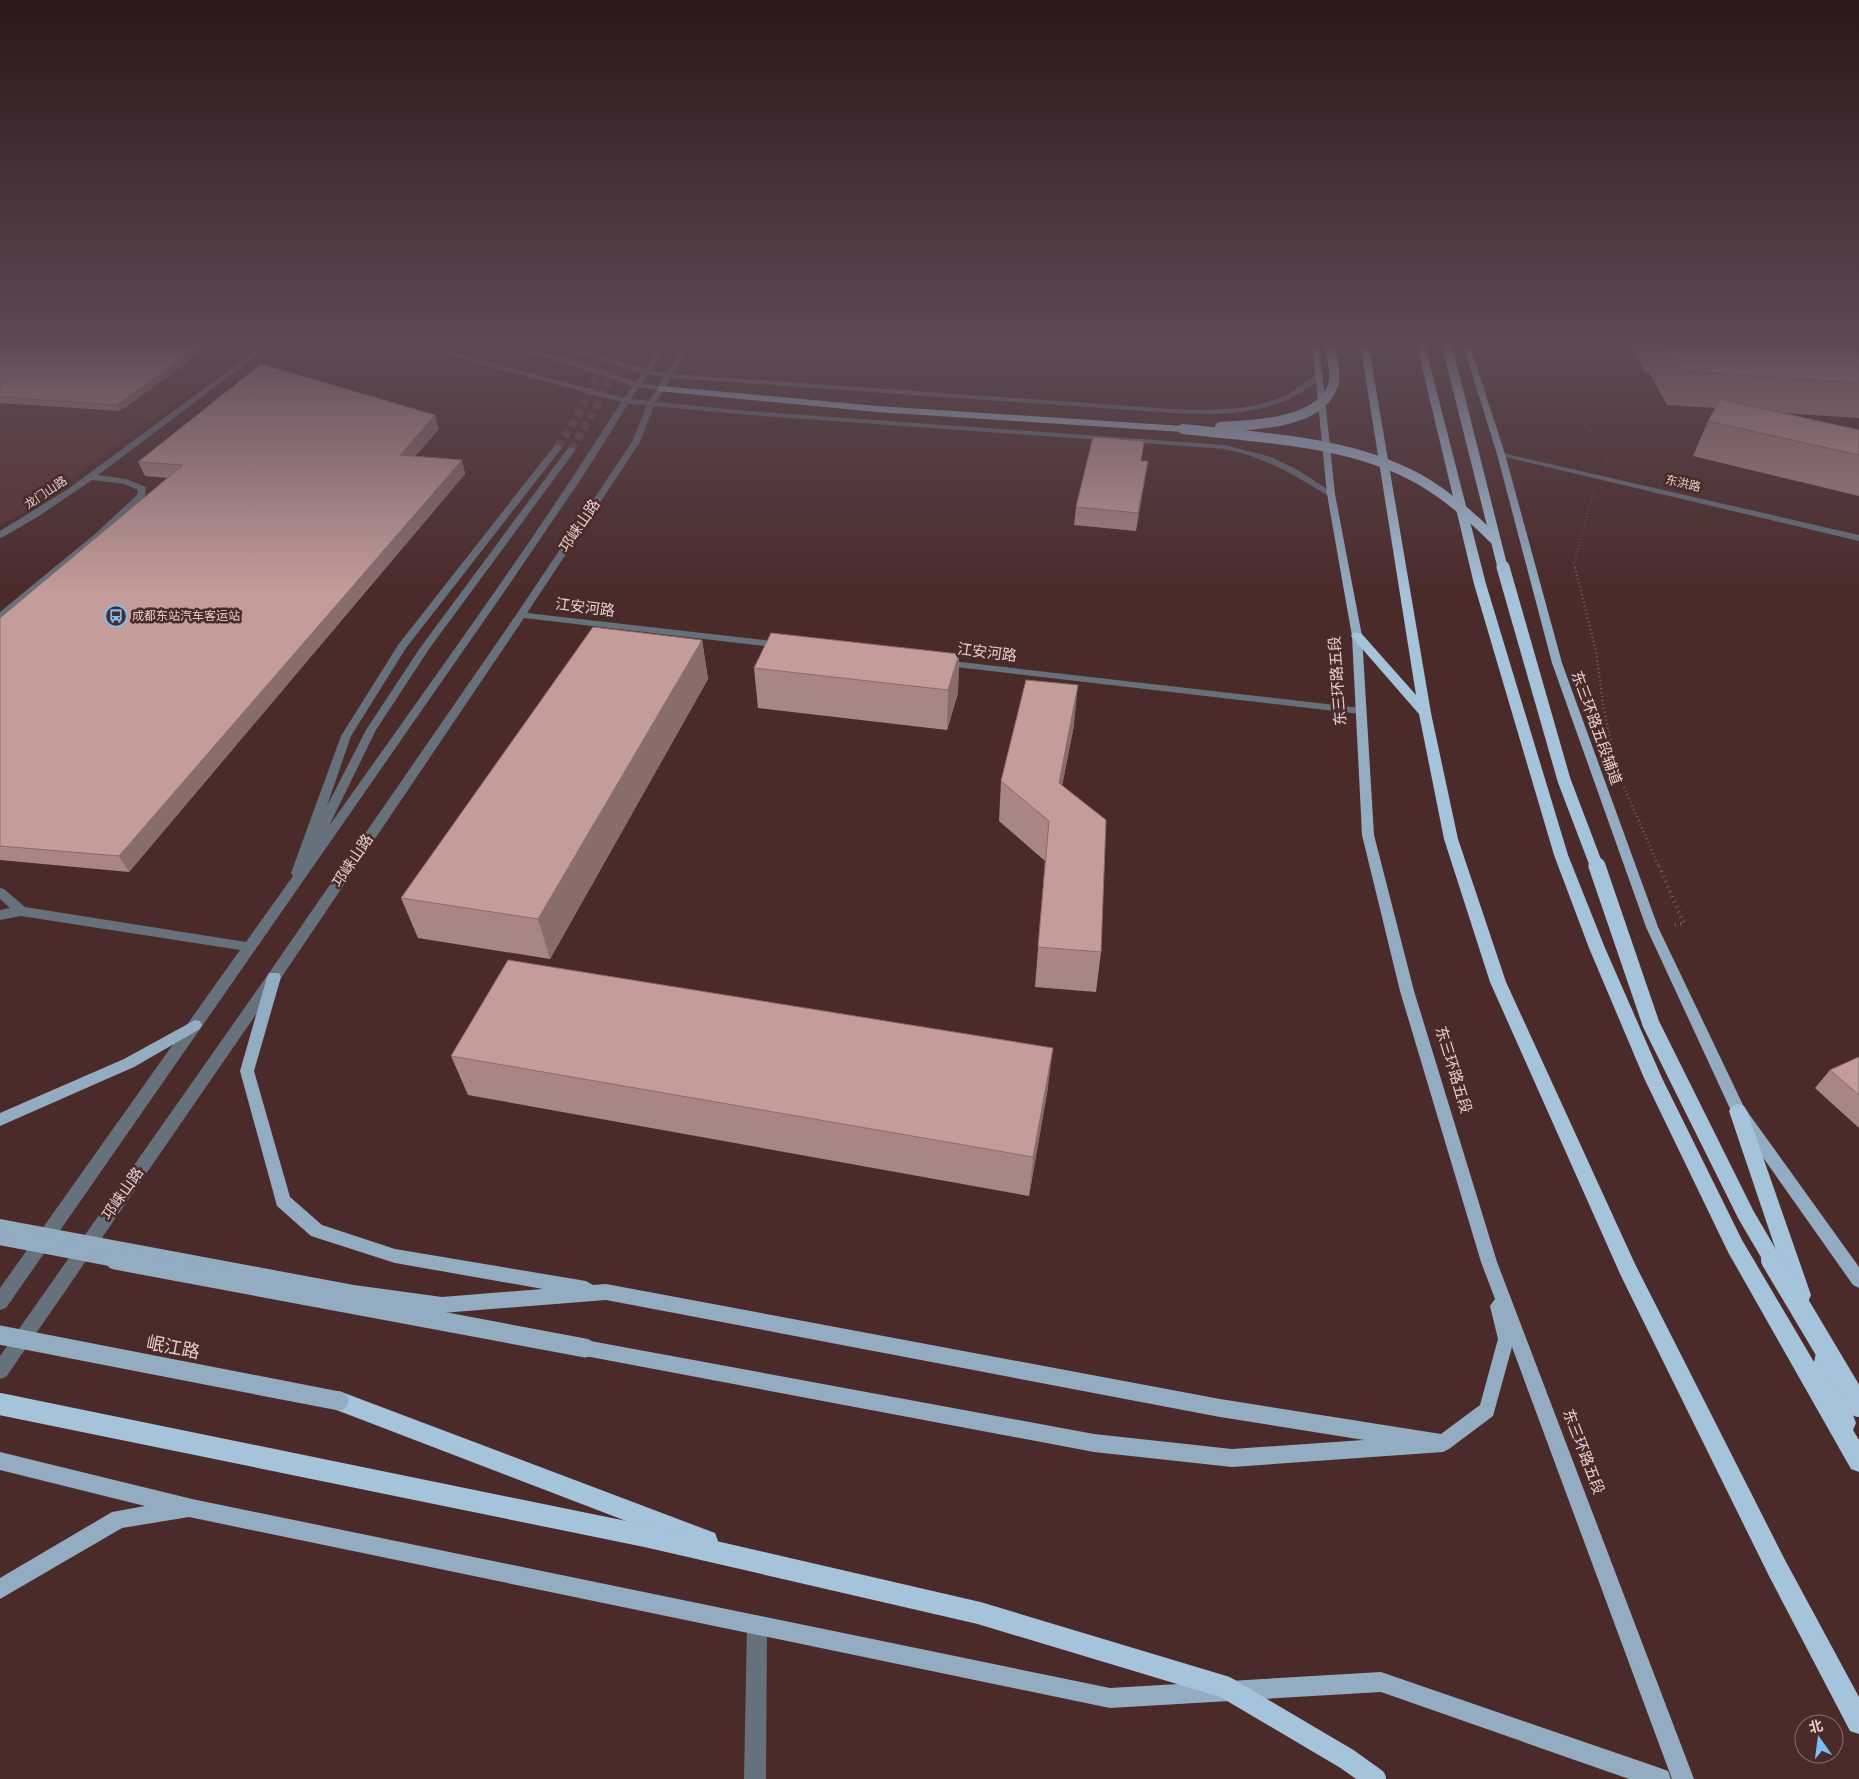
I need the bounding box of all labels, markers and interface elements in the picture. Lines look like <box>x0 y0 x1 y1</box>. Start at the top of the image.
street label: 龙门山路 <box>22 473 70 513</box>
street label: 东洪路 <box>1664 473 1702 495</box>
street label: 邛崃山路 <box>555 496 605 556</box>
street label: 江安河路 <box>554 595 616 621</box>
bus stop icon: 成都东站汽车客运站 <box>104 604 128 628</box>
place label: 成都东站汽车客运站 <box>132 609 240 624</box>
street label: 东三环路五段 <box>1325 635 1351 727</box>
street label: 江安河路 <box>956 640 1018 666</box>
street label: 东三环路五段辅道 <box>1567 668 1625 788</box>
street label: 邛崃山路 <box>328 831 378 891</box>
street label: 东三环路五段 <box>1431 1024 1475 1116</box>
street label: 邛崃山路 <box>98 1164 148 1224</box>
street label: 岷江路 <box>144 1333 202 1363</box>
street label: 东三环路五段 <box>1558 1407 1608 1497</box>
north arrow <box>1794 1714 1844 1764</box>
text: 北 <box>1807 1717 1825 1737</box>

